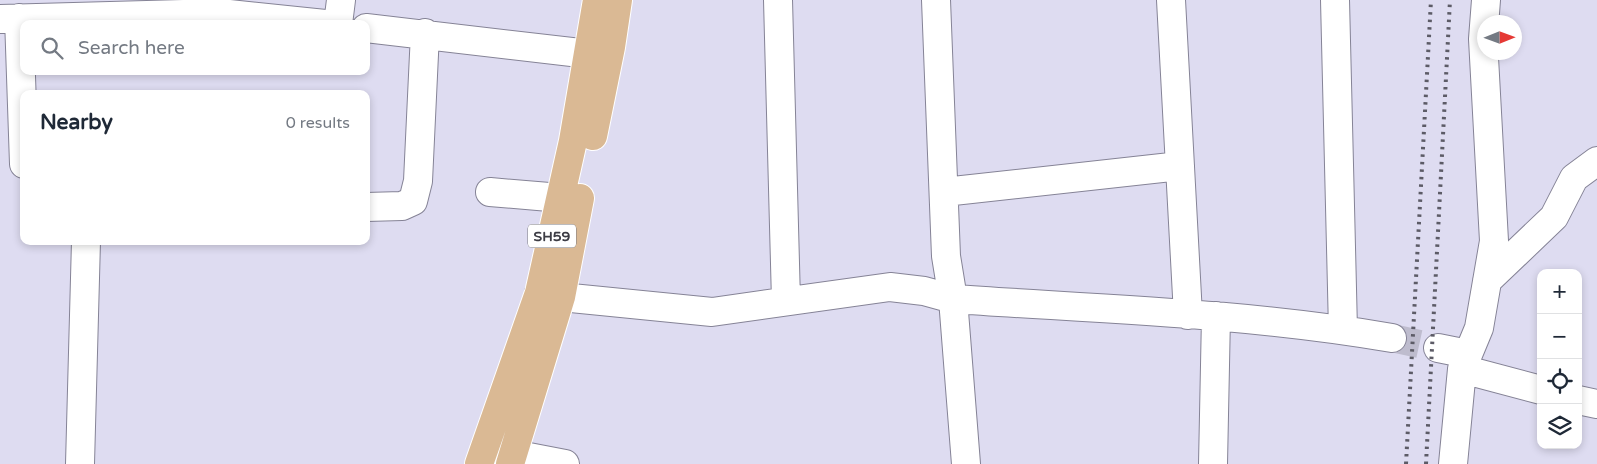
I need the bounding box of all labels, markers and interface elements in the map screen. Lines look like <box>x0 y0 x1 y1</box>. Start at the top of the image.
north arrow <box>1477 15 1522 60</box>
search box <box>20 20 370 75</box>
icon: search <box>38 34 66 62</box>
text: Search here <box>78 37 185 59</box>
text: Nearby <box>40 110 113 135</box>
text: 0 results <box>286 113 350 133</box>
road number: SH59 <box>528 225 576 248</box>
map controls <box>1537 269 1582 449</box>
button: + <box>1537 269 1582 314</box>
button: − <box>1537 314 1582 359</box>
button: locate <box>1537 359 1582 404</box>
button: layers <box>1537 404 1582 449</box>

